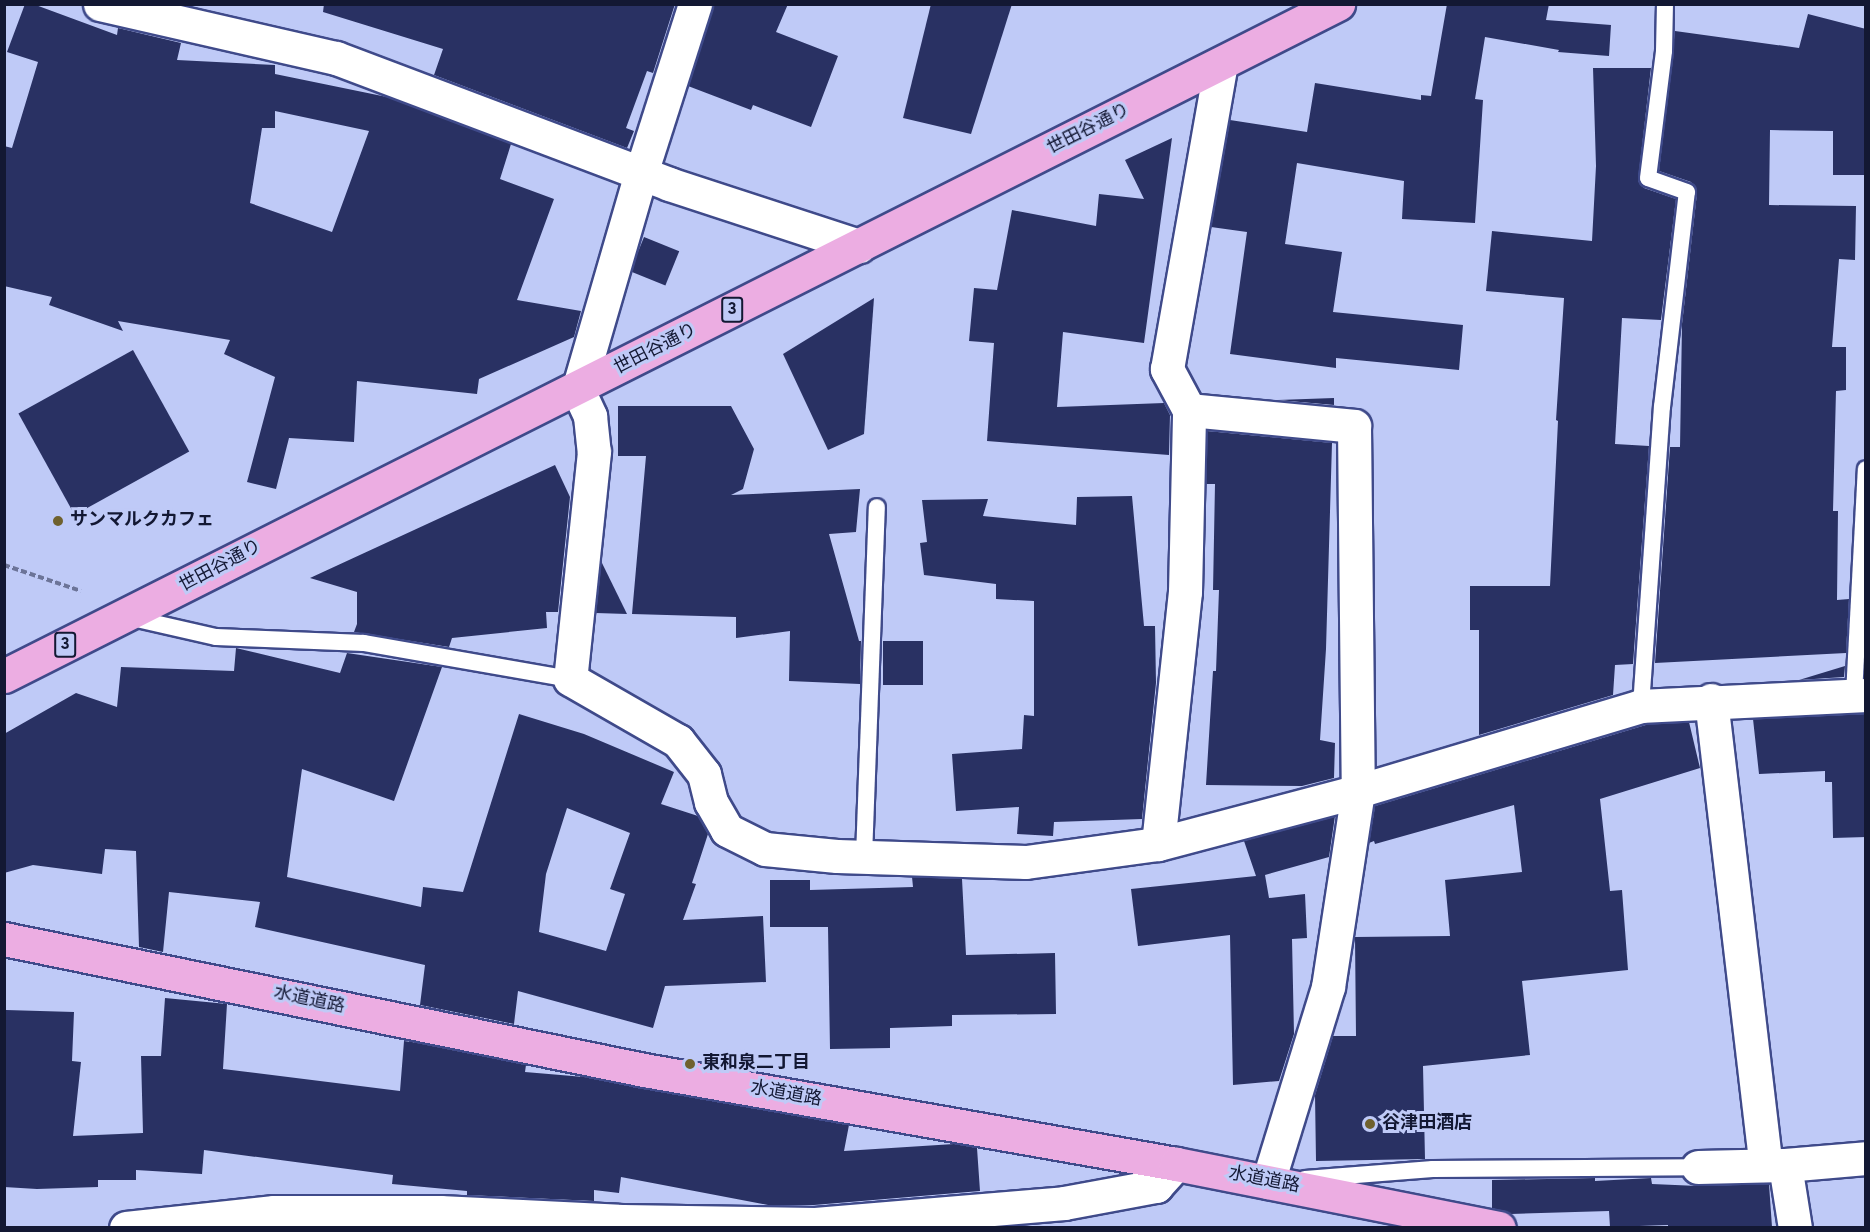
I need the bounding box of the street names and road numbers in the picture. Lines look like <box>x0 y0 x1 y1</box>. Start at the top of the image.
street label: 世田谷通り <box>1044 100 1134 160</box>
road number: 3 <box>720 297 744 323</box>
street label: 世田谷通り <box>611 320 701 380</box>
street label: 世田谷通り <box>176 536 266 598</box>
road number: 3 <box>53 632 77 658</box>
street label: 水道道路 <box>272 983 346 1019</box>
street label: 水道道路 <box>749 1078 823 1112</box>
street label: 水道道路 <box>1227 1164 1301 1198</box>

